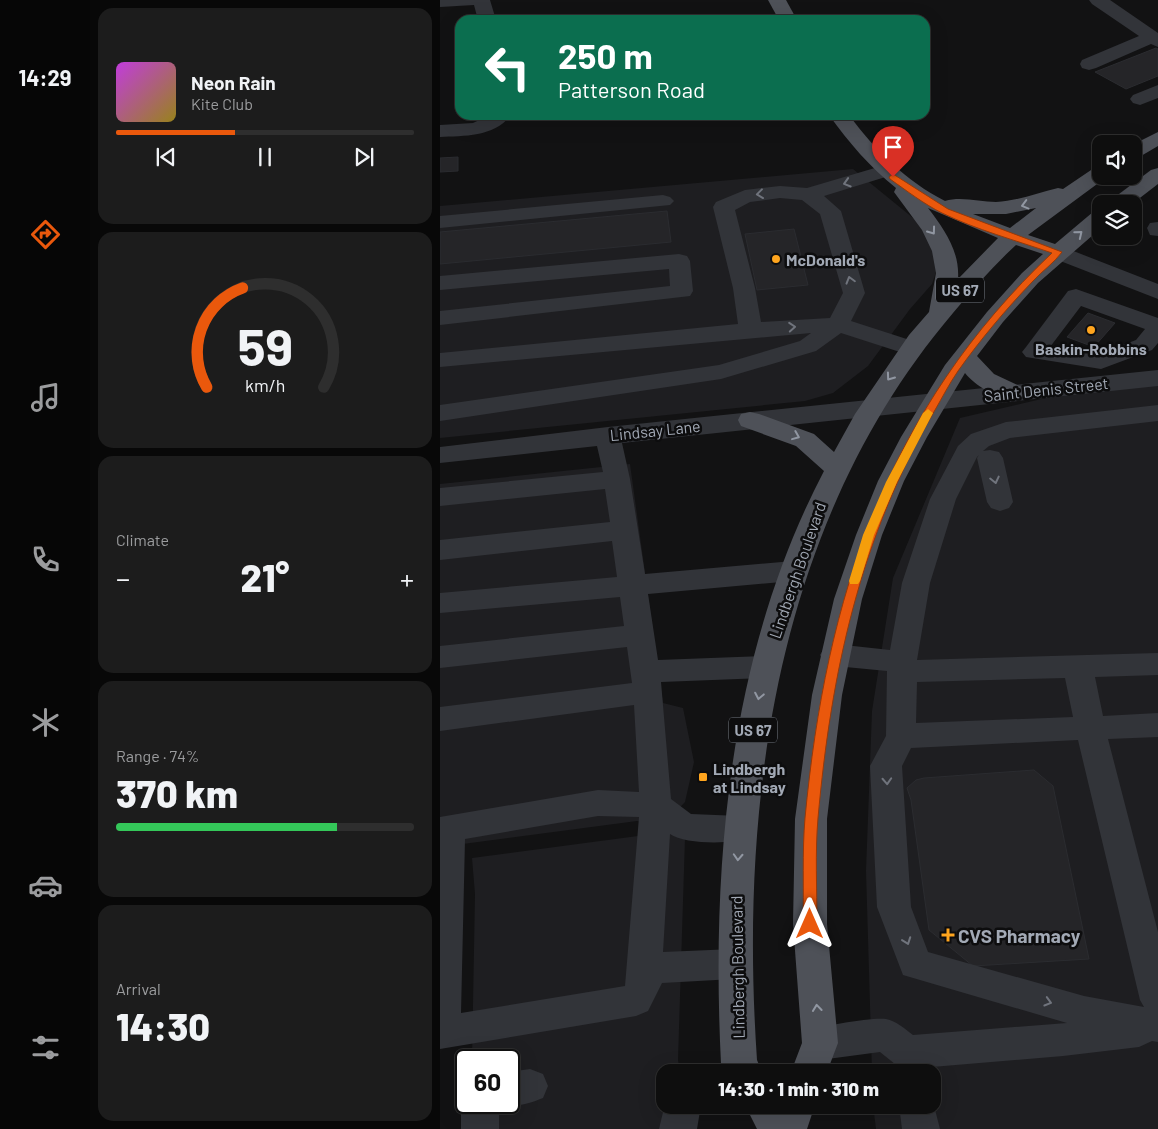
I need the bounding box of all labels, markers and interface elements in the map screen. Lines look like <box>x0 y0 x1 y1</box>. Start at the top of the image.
text: 250 m <box>558 34 653 76</box>
icon: left <box>475 35 540 100</box>
text: 14:29 <box>18 64 72 90</box>
text: Neon Rain <box>191 71 276 94</box>
text: Patterson Road <box>558 76 705 102</box>
text: Kite Club <box>191 94 253 113</box>
pin <box>872 126 914 177</box>
icon: arrive <box>879 133 907 161</box>
map controls <box>1092 135 1142 245</box>
button: sound <box>1092 135 1142 185</box>
icon: previous <box>152 143 180 171</box>
icon: pause <box>251 143 279 171</box>
icon: next <box>350 143 378 171</box>
one-way arrow <box>843 177 851 187</box>
one-way arrow <box>755 188 763 199</box>
button: layers <box>1092 195 1142 245</box>
one-way arrow <box>1020 199 1029 210</box>
icon: directions <box>28 217 63 252</box>
one-way arrow <box>926 225 935 235</box>
one-way arrow <box>1074 231 1083 240</box>
place label: McDonald's <box>786 250 865 269</box>
marker: McDonald's <box>770 253 782 265</box>
one-way arrow <box>846 276 856 284</box>
road number: US 67 <box>936 278 984 302</box>
text: 59 <box>237 314 293 376</box>
one-way arrow <box>788 322 796 333</box>
marker: Baskin-Robbins <box>1085 324 1097 336</box>
place label: Baskin-Robbins <box>1035 339 1147 358</box>
one-way arrow <box>887 371 896 381</box>
street label: Saint Denis Street <box>983 373 1109 405</box>
text: km/h <box>245 374 285 396</box>
icon: music <box>28 380 63 415</box>
street label: Lindsay Lane <box>609 416 701 444</box>
one-way arrow <box>791 430 800 441</box>
one-way arrow <box>989 476 1000 485</box>
street label: Lindbergh Boulevard <box>765 499 829 641</box>
text: Climate <box>116 530 169 549</box>
icon: phone <box>28 542 63 577</box>
text: 21° <box>240 554 290 600</box>
text: − <box>116 561 130 595</box>
text: + <box>400 561 414 595</box>
one-way arrow <box>754 692 765 701</box>
icon: climate <box>28 705 63 740</box>
road number: US 67 <box>729 718 777 742</box>
text: Range · 74% <box>116 746 199 765</box>
place label: Lindbergh at Lindsay <box>713 759 786 796</box>
text: 370 km <box>116 770 238 816</box>
marker: Lindbergh at Lindsay <box>697 771 709 783</box>
one-way arrow <box>881 778 892 786</box>
one-way arrow <box>733 853 744 861</box>
icon: car <box>28 868 63 903</box>
street label: Lindbergh Boulevard <box>726 895 748 1039</box>
position arrow <box>783 897 835 949</box>
place label: CVS Pharmacy <box>958 924 1081 947</box>
marker: CVS Pharmacy <box>942 929 954 941</box>
one-way arrow <box>901 936 911 945</box>
text: Arrival <box>116 979 161 998</box>
one-way arrow <box>1044 996 1052 1006</box>
text: 14:30 <box>116 1003 210 1049</box>
one-way arrow <box>812 1004 823 1012</box>
icon: filters <box>28 1030 63 1065</box>
speed limit sign: 60 <box>455 1049 520 1114</box>
text: 14:30 · 1 min · 310 m <box>718 1077 879 1100</box>

